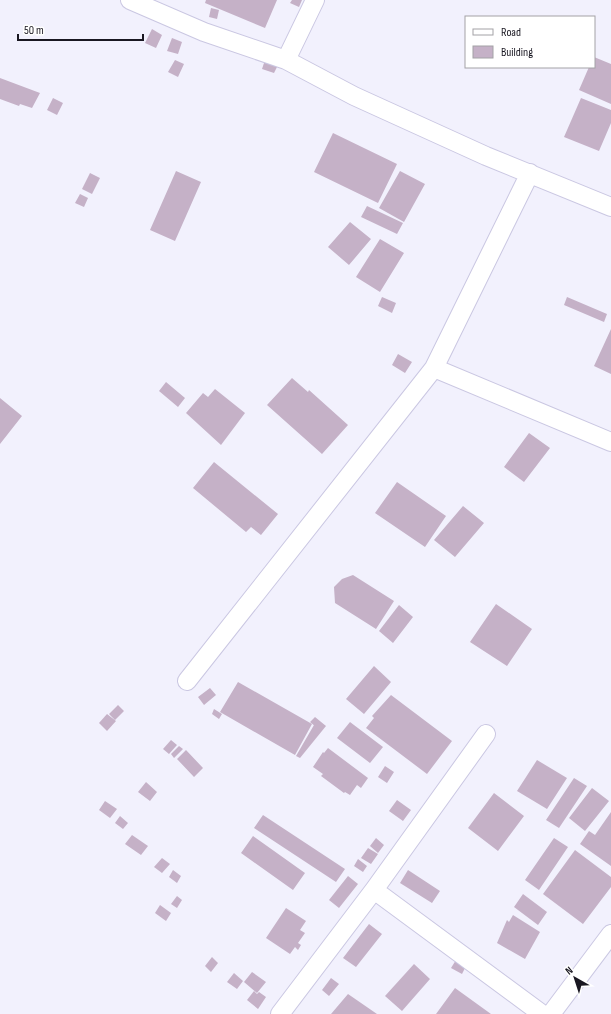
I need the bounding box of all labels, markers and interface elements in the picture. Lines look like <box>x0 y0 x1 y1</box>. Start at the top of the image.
scale bar <box>18 16 143 42</box>
legend <box>465 16 595 68</box>
text: 50 m <box>24 23 44 38</box>
text: Road <box>501 25 521 40</box>
text: Building <box>501 45 533 60</box>
north arrow <box>555 958 595 998</box>
text: N <box>563 964 575 978</box>

